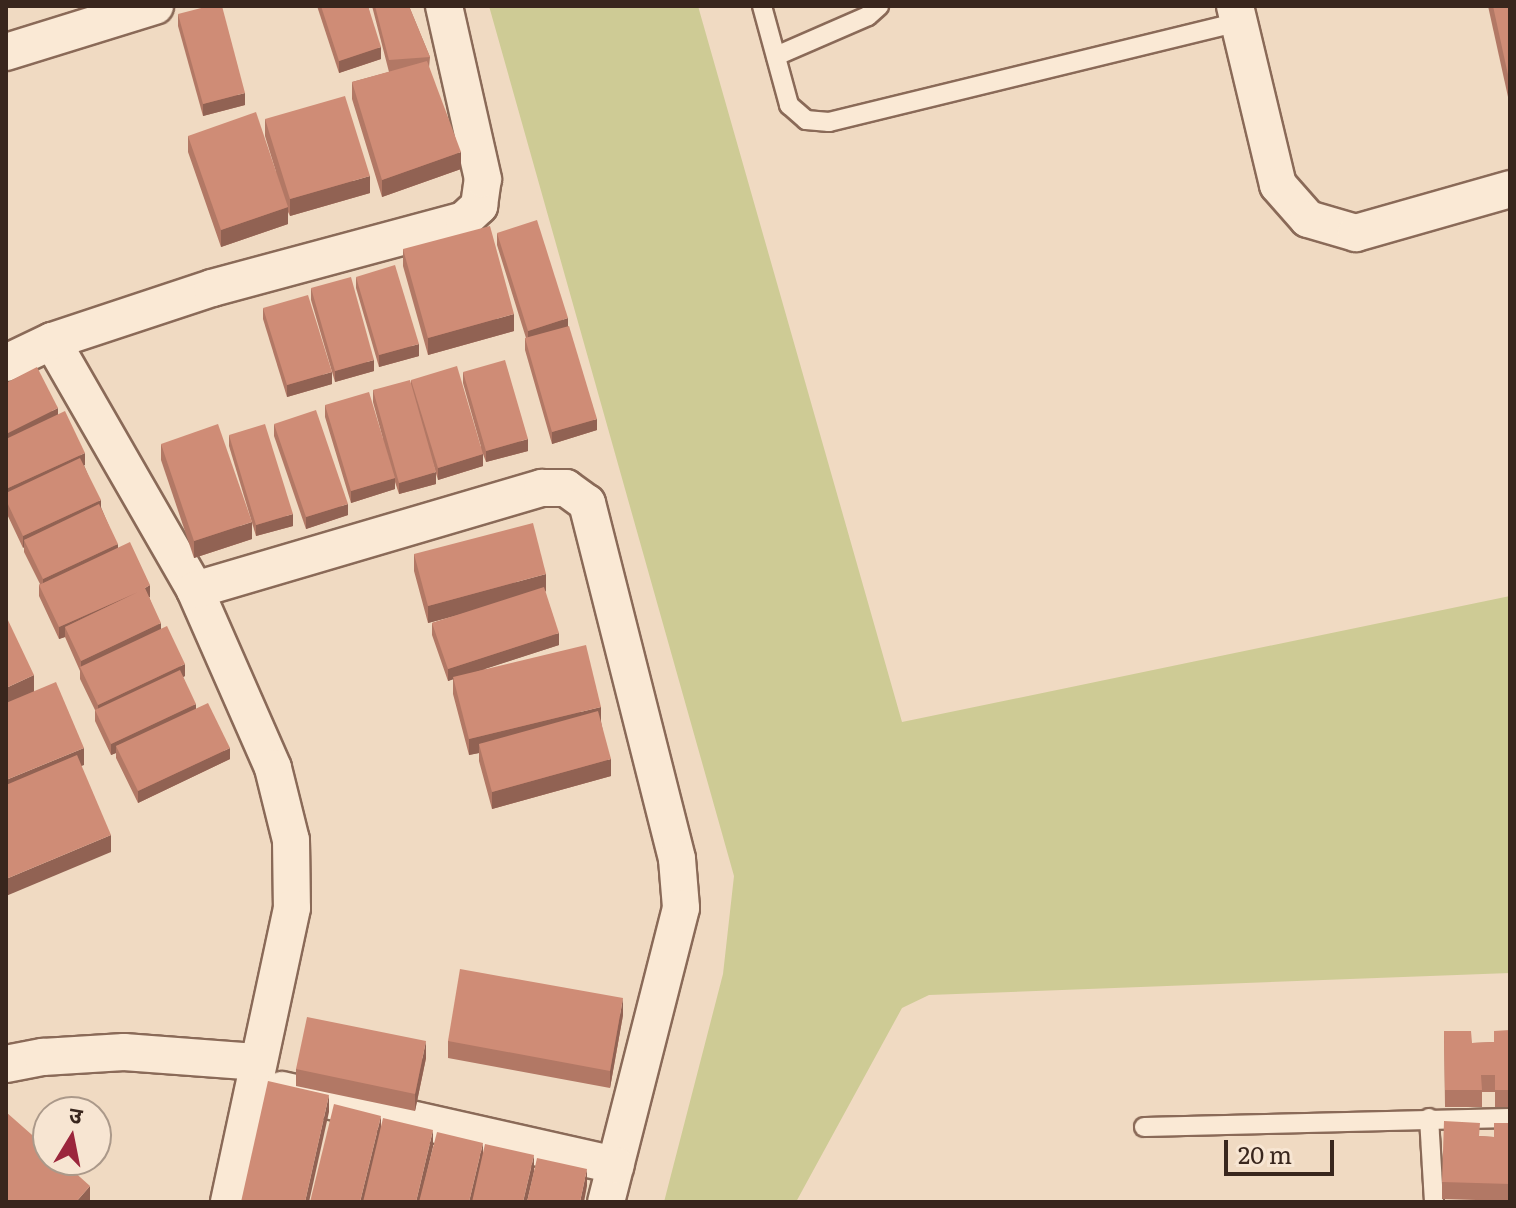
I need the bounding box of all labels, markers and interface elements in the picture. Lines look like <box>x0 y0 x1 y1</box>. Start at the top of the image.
north arrow <box>32 1096 112 1176</box>
text: उ <box>67 1096 85 1131</box>
scale bar <box>1228 1124 1338 1174</box>
text: 20 m <box>1238 1136 1292 1171</box>

